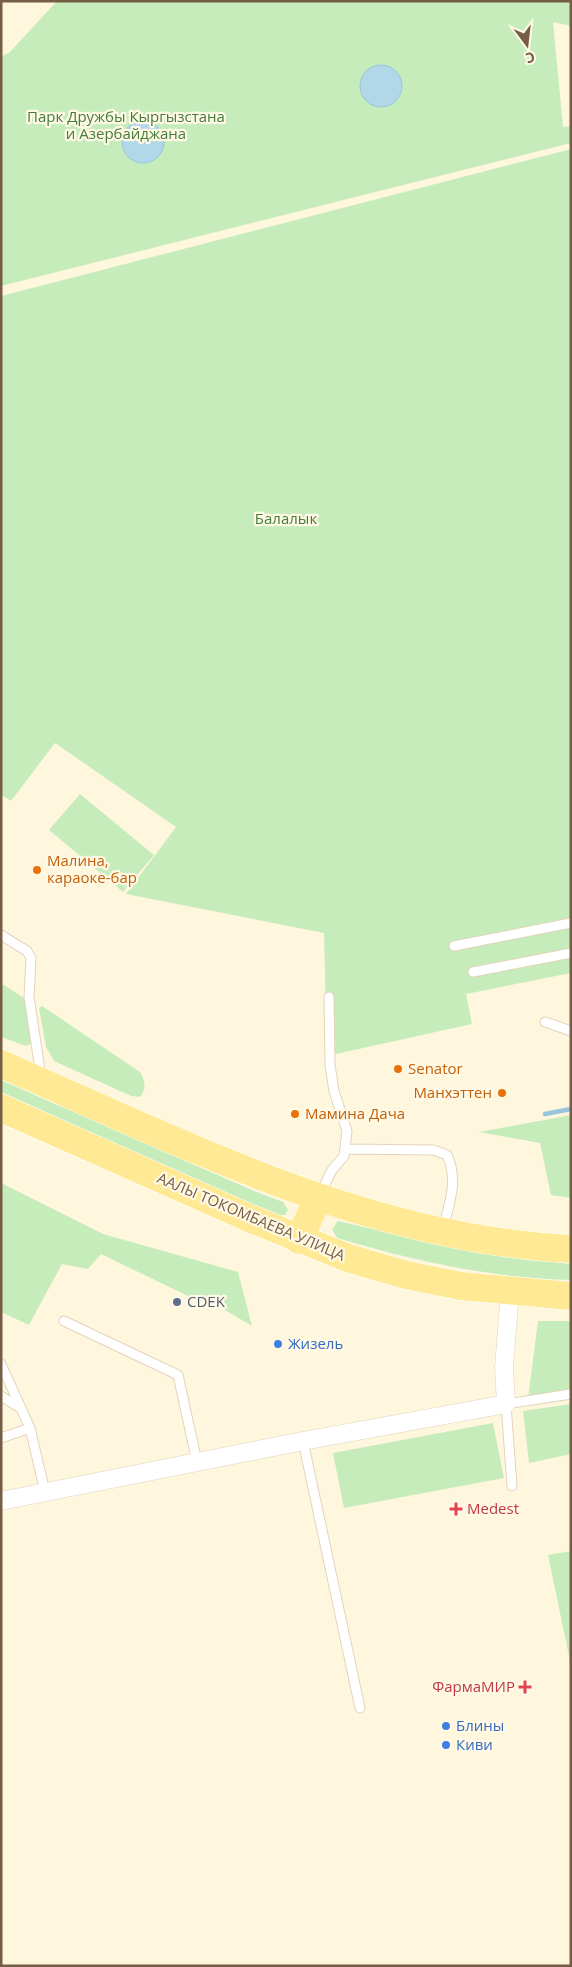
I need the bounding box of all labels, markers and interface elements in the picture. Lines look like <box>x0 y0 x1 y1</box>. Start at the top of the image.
north arrow <box>502 20 552 70</box>
text: С <box>524 48 537 68</box>
park label: Парк Дружбы Кыргызстана и Азербайджана <box>27 106 225 143</box>
park label: Балалык <box>255 508 317 528</box>
place label: Малина, караоке-бар <box>47 850 137 887</box>
marker: Малина, караоке-бар <box>31 864 43 876</box>
place label: Senator <box>408 1058 463 1078</box>
marker: Senator <box>392 1063 404 1075</box>
place label: Манхэттен <box>413 1082 492 1102</box>
marker: Манхэттен <box>496 1087 508 1099</box>
place label: Мамина Дача <box>305 1103 405 1123</box>
marker: Мамина Дача <box>289 1108 301 1120</box>
street label: ААЛЫ ТОКОМБАЕВА УЛИЦА <box>154 1167 349 1265</box>
place label: CDEK <box>187 1291 226 1311</box>
marker: CDEK <box>171 1296 183 1308</box>
place label: Жизель <box>288 1333 343 1353</box>
marker: Жизель <box>272 1338 284 1350</box>
place label: Medest <box>467 1498 519 1518</box>
marker: Medest <box>449 1502 463 1516</box>
place label: ФармаМИР <box>432 1676 515 1696</box>
marker: ФармаМИР <box>519 1681 531 1693</box>
place label: Блины <box>456 1715 504 1735</box>
marker: Блины <box>440 1720 452 1732</box>
place label: Киви <box>456 1734 493 1754</box>
marker: Киви <box>440 1739 452 1751</box>

